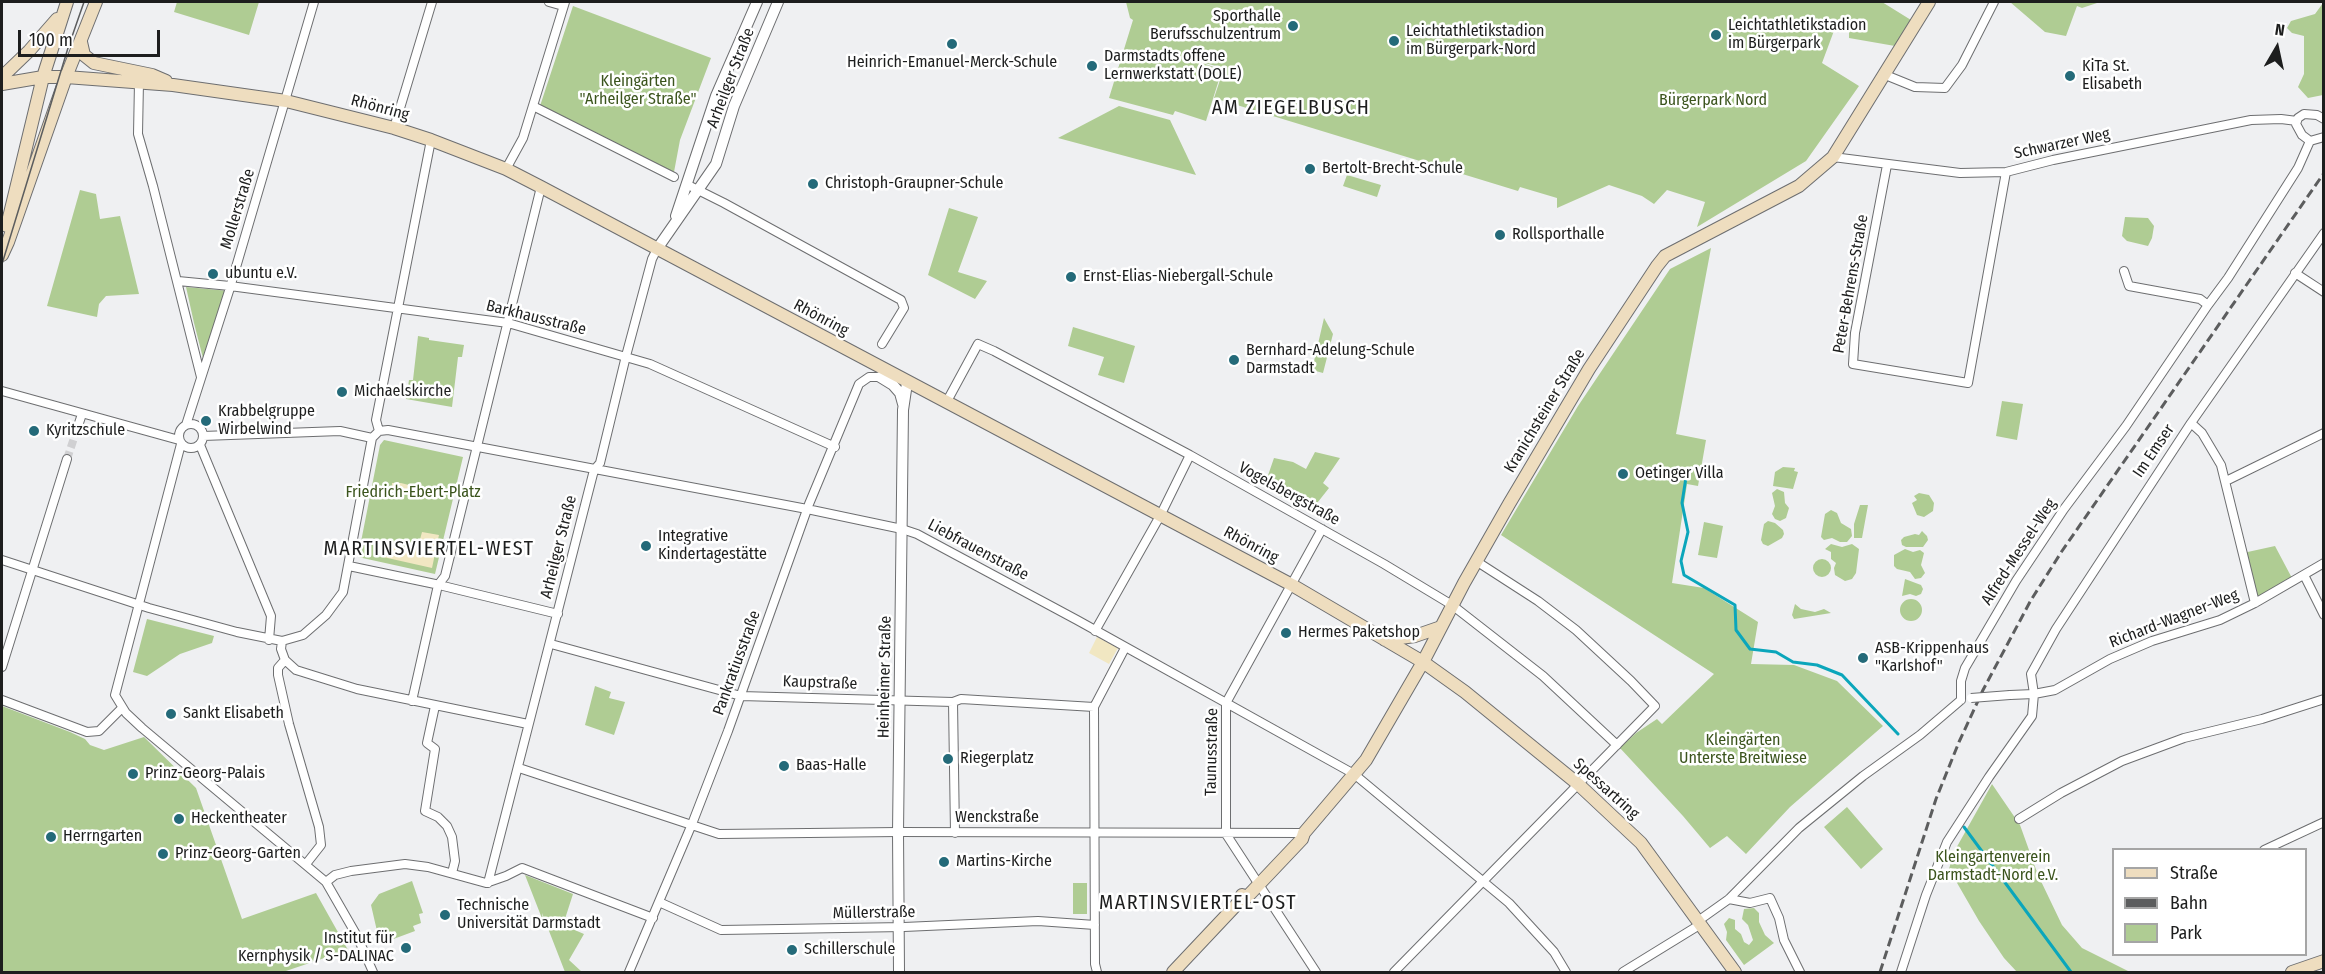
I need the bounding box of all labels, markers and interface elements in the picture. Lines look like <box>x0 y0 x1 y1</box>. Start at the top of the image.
place label: Sporthalle Berufsschulzentrum <box>1150 7 1281 45</box>
place label: Leichtathletikstadion im Bürgerpark <box>1728 16 1867 54</box>
scale bar <box>21 18 164 56</box>
north arrow <box>2247 18 2307 78</box>
marker: Sporthalle Berufsschulzentrum <box>1286 19 1300 33</box>
text: N <box>2274 20 2286 40</box>
place label: Leichtathletikstadion im Bürgerpark-Nord <box>1406 22 1545 60</box>
street label: Arheilger Straße <box>703 25 759 131</box>
marker: Leichtathletikstadion im Bürgerpark <box>1709 28 1723 42</box>
text: 100 m <box>29 29 73 51</box>
marker: Leichtathletikstadion im Bürgerpark-Nord <box>1387 34 1401 48</box>
marker: Heinrich-Emanuel-Merck-Schule <box>945 37 959 51</box>
place label: Darmstadts offene Lernwerkstatt (DOLE) <box>1104 47 1241 85</box>
place label: Heinrich-Emanuel-Merck-Schule <box>847 53 1057 73</box>
place label: KiTa St. Elisabeth <box>2082 57 2142 95</box>
marker: Darmstadts offene Lernwerkstatt (DOLE) <box>1085 59 1099 73</box>
marker: KiTa St. Elisabeth <box>2063 69 2077 83</box>
park label: Kleingärten "Arheilger Straße" <box>579 72 697 110</box>
street label: Rhönring <box>349 91 411 125</box>
park label: Bürgerpark Nord <box>1659 91 1767 111</box>
district label: AM ZIEGELBUSCH <box>1212 96 1370 120</box>
street label: Schwarzer Weg <box>2012 124 2112 164</box>
place label: Bertolt-Brecht-Schule <box>1322 159 1463 179</box>
marker: Bertolt-Brecht-Schule <box>1303 162 1317 176</box>
street label: Mollerstraße <box>217 167 259 251</box>
place label: Christoph-Graupner-Schule <box>825 174 1003 194</box>
marker: Christoph-Graupner-Schule <box>806 177 820 191</box>
street label: Peter-Behrens-Straße <box>1829 213 1873 355</box>
place label: Rollsporthalle <box>1512 225 1604 245</box>
marker: Rollsporthalle <box>1493 228 1507 242</box>
place label: ubuntu e.V. <box>225 264 297 284</box>
marker: ubuntu e.V. <box>206 267 220 281</box>
place label: Ernst-Elias-Niebergall-Schule <box>1083 267 1273 287</box>
marker: Ernst-Elias-Niebergall-Schule <box>1064 270 1078 284</box>
street label: Barkhausstraße <box>484 296 588 340</box>
street label: Rhönring <box>790 296 852 340</box>
place label: Bernhard-Adelung-Schule Darmstadt <box>1246 341 1415 379</box>
street label: Kranichsteiner Straße <box>1500 346 1590 476</box>
marker: Bernhard-Adelung-Schule Darmstadt <box>1227 353 1241 367</box>
place label: Michaelskirche <box>354 382 451 402</box>
marker: Michaelskirche <box>335 385 349 399</box>
place label: Krabbelgruppe Wirbelwind <box>218 402 315 440</box>
marker: Krabbelgruppe Wirbelwind <box>199 414 213 428</box>
place label: Kyritzschule <box>46 421 125 441</box>
street label: Im Emser <box>2129 421 2179 481</box>
marker: Kyritzschule <box>27 424 41 438</box>
street label: Vogelsbergstraße <box>1235 458 1343 530</box>
place label: Oetinger Villa <box>1635 464 1724 484</box>
marker: Oetinger Villa <box>1616 467 1630 481</box>
park label: Friedrich-Ebert-Platz <box>345 483 481 503</box>
street label: Arheilger Straße <box>537 493 581 601</box>
street label: Alfred-Messel-Weg <box>1977 495 2061 609</box>
street label: Liebfrauenstraße <box>924 515 1032 585</box>
street label: Rhönring <box>1220 523 1282 567</box>
place label: Integrative Kindertagestätte <box>658 527 767 565</box>
district label: MARTINSVIERTEL-WEST <box>324 537 534 561</box>
marker: Integrative Kindertagestätte <box>639 539 653 553</box>
street label: Richard-Wagner-Weg <box>2107 586 2241 652</box>
street label: Pankratiusstraße <box>709 608 765 718</box>
street label: Heinheimer Straße <box>874 616 896 738</box>
place label: Hermes Paketshop <box>1298 623 1420 643</box>
marker: Hermes Paketshop <box>1279 626 1293 640</box>
place label: ASB-Krippenhaus "Karlshof" <box>1875 639 1989 677</box>
marker: ASB-Krippenhaus "Karlshof" <box>1856 651 1870 665</box>
street label: Kaupstraße <box>782 672 858 694</box>
place label: Sankt Elisabeth <box>183 704 284 724</box>
marker: Sankt Elisabeth <box>164 707 178 721</box>
street label: Taunusstraße <box>1202 708 1222 796</box>
park label: Kleingärten Unterste Breitwiese <box>1679 731 1807 769</box>
place label: Riegerplatz <box>960 749 1033 769</box>
marker: Riegerplatz <box>941 752 955 766</box>
street label: Spessartring <box>1569 754 1643 824</box>
place label: Baas-Halle <box>796 756 866 776</box>
marker: Baas-Halle <box>777 759 791 773</box>
place label: Prinz-Georg-Palais <box>145 764 265 784</box>
marker: Prinz-Georg-Palais <box>126 767 140 781</box>
street label: Wenckstraße <box>955 808 1039 828</box>
place label: Heckentheater <box>191 809 287 829</box>
marker: Heckentheater <box>172 812 186 826</box>
place label: Herrngarten <box>63 827 142 847</box>
marker: Herrngarten <box>44 830 58 844</box>
place label: Prinz-Georg-Garten <box>175 844 301 864</box>
marker: Prinz-Georg-Garten <box>156 847 170 861</box>
park label: Kleingartenverein Darmstadt-Nord e.V. <box>1928 848 2058 886</box>
legend <box>2112 848 2307 956</box>
place label: Martins-Kirche <box>956 852 1052 872</box>
marker: Martins-Kirche <box>937 855 951 869</box>
text: Straße <box>2170 862 2218 884</box>
district label: MARTINSVIERTEL-OST <box>1099 891 1297 915</box>
text: Bahn <box>2170 892 2208 914</box>
place label: Technische Universität Darmstadt <box>457 896 600 934</box>
street label: Müllerstraße <box>832 903 916 923</box>
marker: Technische Universität Darmstadt <box>438 908 452 922</box>
text: Park <box>2170 922 2202 944</box>
place label: Institut für Kernphysik / S-DALINAC <box>238 929 394 967</box>
place label: Schillerschule <box>804 940 895 960</box>
marker: Institut für Kernphysik / S-DALINAC <box>399 941 413 955</box>
marker: Schillerschule <box>785 943 799 957</box>

